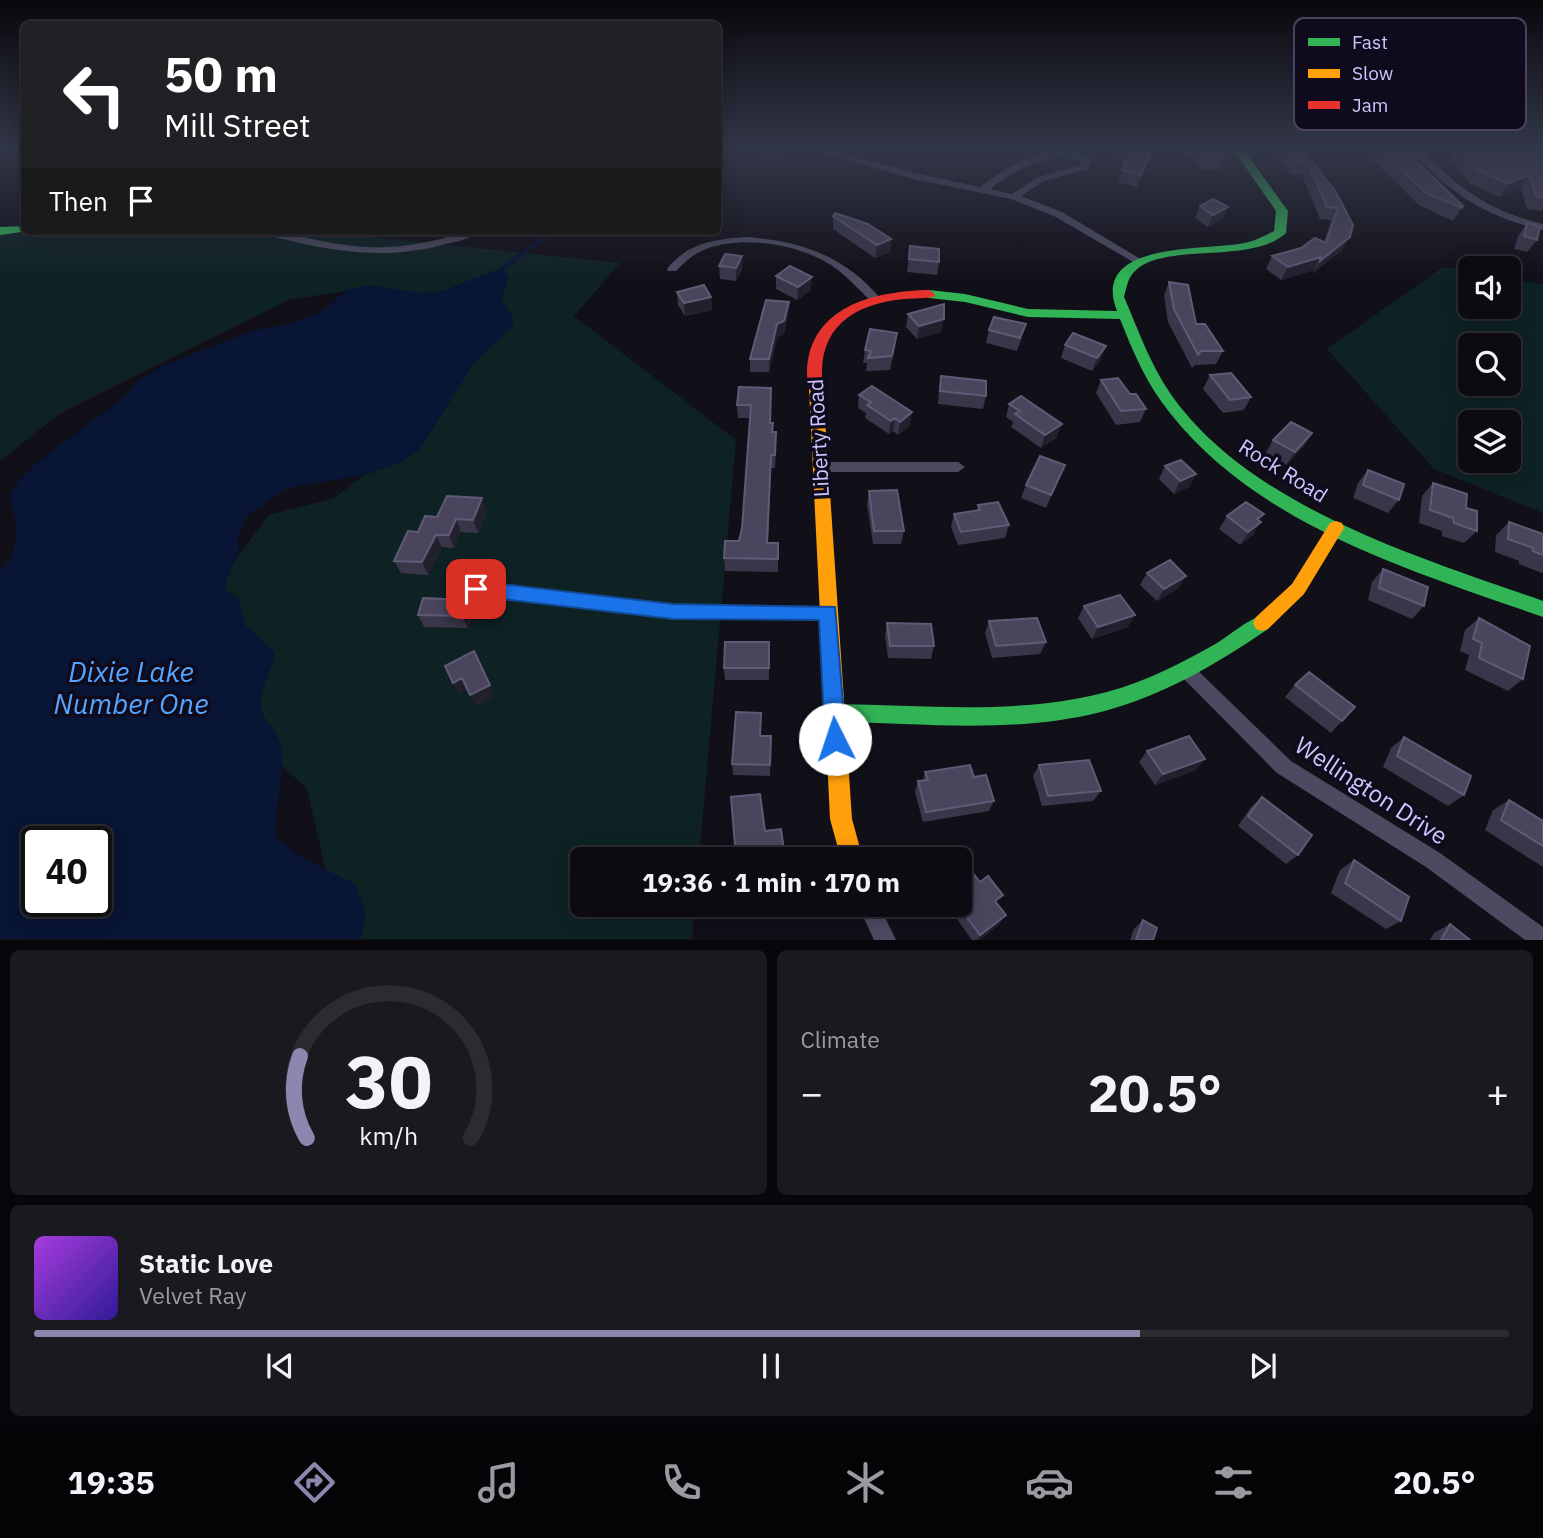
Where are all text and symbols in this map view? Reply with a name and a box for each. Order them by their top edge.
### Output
legend [1294,18,1526,130]
text: Fast [1352,30,1388,54]
text: 50 m [164,42,278,105]
icon: left [49,49,140,140]
text: Slow [1352,61,1393,85]
text: Jam [1352,93,1388,117]
text: Mill Street [164,104,311,146]
icon: arrive [122,182,160,220]
text: Then [49,184,108,218]
map controls [1458,256,1521,473]
button: sound [1458,256,1521,319]
button: search [1458,333,1521,396]
street label: Liberty Road [801,378,835,498]
button: layers [1458,410,1521,473]
street label: Rock Road [1234,432,1333,508]
pin [446,559,506,619]
icon: arrive [457,570,495,608]
water label: Dixie Lake Number One [54,653,208,722]
position arrow [798,702,872,776]
street label: Wellington Drive [1289,729,1454,852]
speed limit sign: 40 [21,826,112,917]
text: 19:36 · 1 min · 170 m [642,865,900,899]
text: Climate [801,1024,880,1054]
text: 30 [345,1034,432,1129]
text: 20.5° [1088,1059,1222,1126]
text: − [801,1068,823,1117]
text: + [1486,1068,1509,1117]
text: km/h [359,1119,418,1152]
text: Static Love [139,1246,273,1280]
text: Velvet Ray [139,1280,246,1310]
icon: previous [261,1347,299,1385]
icon: pause [752,1347,790,1385]
icon: next [1244,1347,1282,1385]
icon: directions [290,1458,339,1507]
icon: music [474,1458,523,1507]
icon: phone [657,1458,706,1507]
icon: climate [841,1458,890,1507]
icon: car [1025,1458,1074,1507]
icon: filters [1209,1458,1258,1507]
text: 19:35 [67,1461,155,1503]
text: 20.5° [1393,1461,1476,1503]

